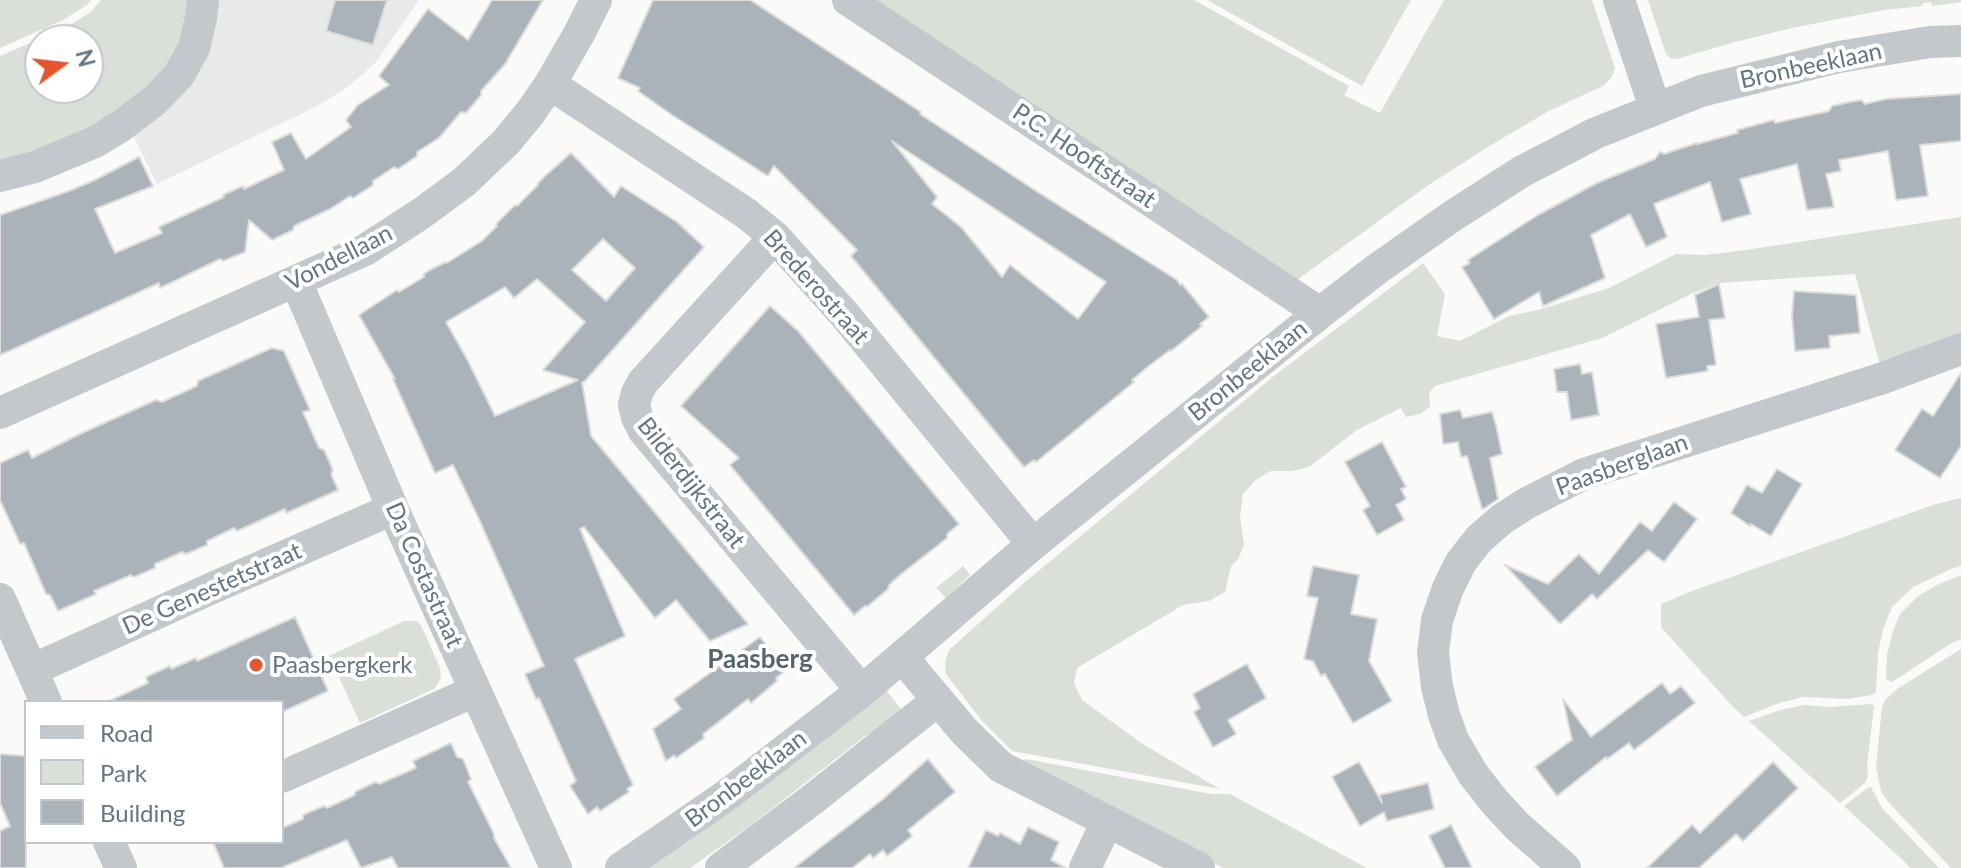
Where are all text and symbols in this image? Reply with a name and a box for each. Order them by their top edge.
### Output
north arrow [24,24,104,104]
street label: Bronbeeklaan [1737,37,1885,95]
text: N [70,46,101,70]
street label: P.C. Hooftstraat [1007,98,1161,214]
street label: Vondellaan [281,219,397,297]
street label: Brederostraat [757,224,875,350]
street label: Bronbeeklaan [1183,314,1313,428]
street label: Bilderdijkstraat [631,412,751,554]
street label: Paasberglaan [1552,428,1692,502]
street label: Da Costastraat [379,498,469,652]
street label: De Genestetstraat [118,537,306,641]
district label: Paasberg [707,644,813,676]
place label: Paasbergkerk [272,651,412,679]
marker: Paasbergkerk [247,656,265,674]
legend [24,700,284,844]
text: Road [100,718,153,747]
street label: Bronbeeklaan [680,724,812,834]
text: Park [100,758,147,787]
text: Building [100,798,185,827]

